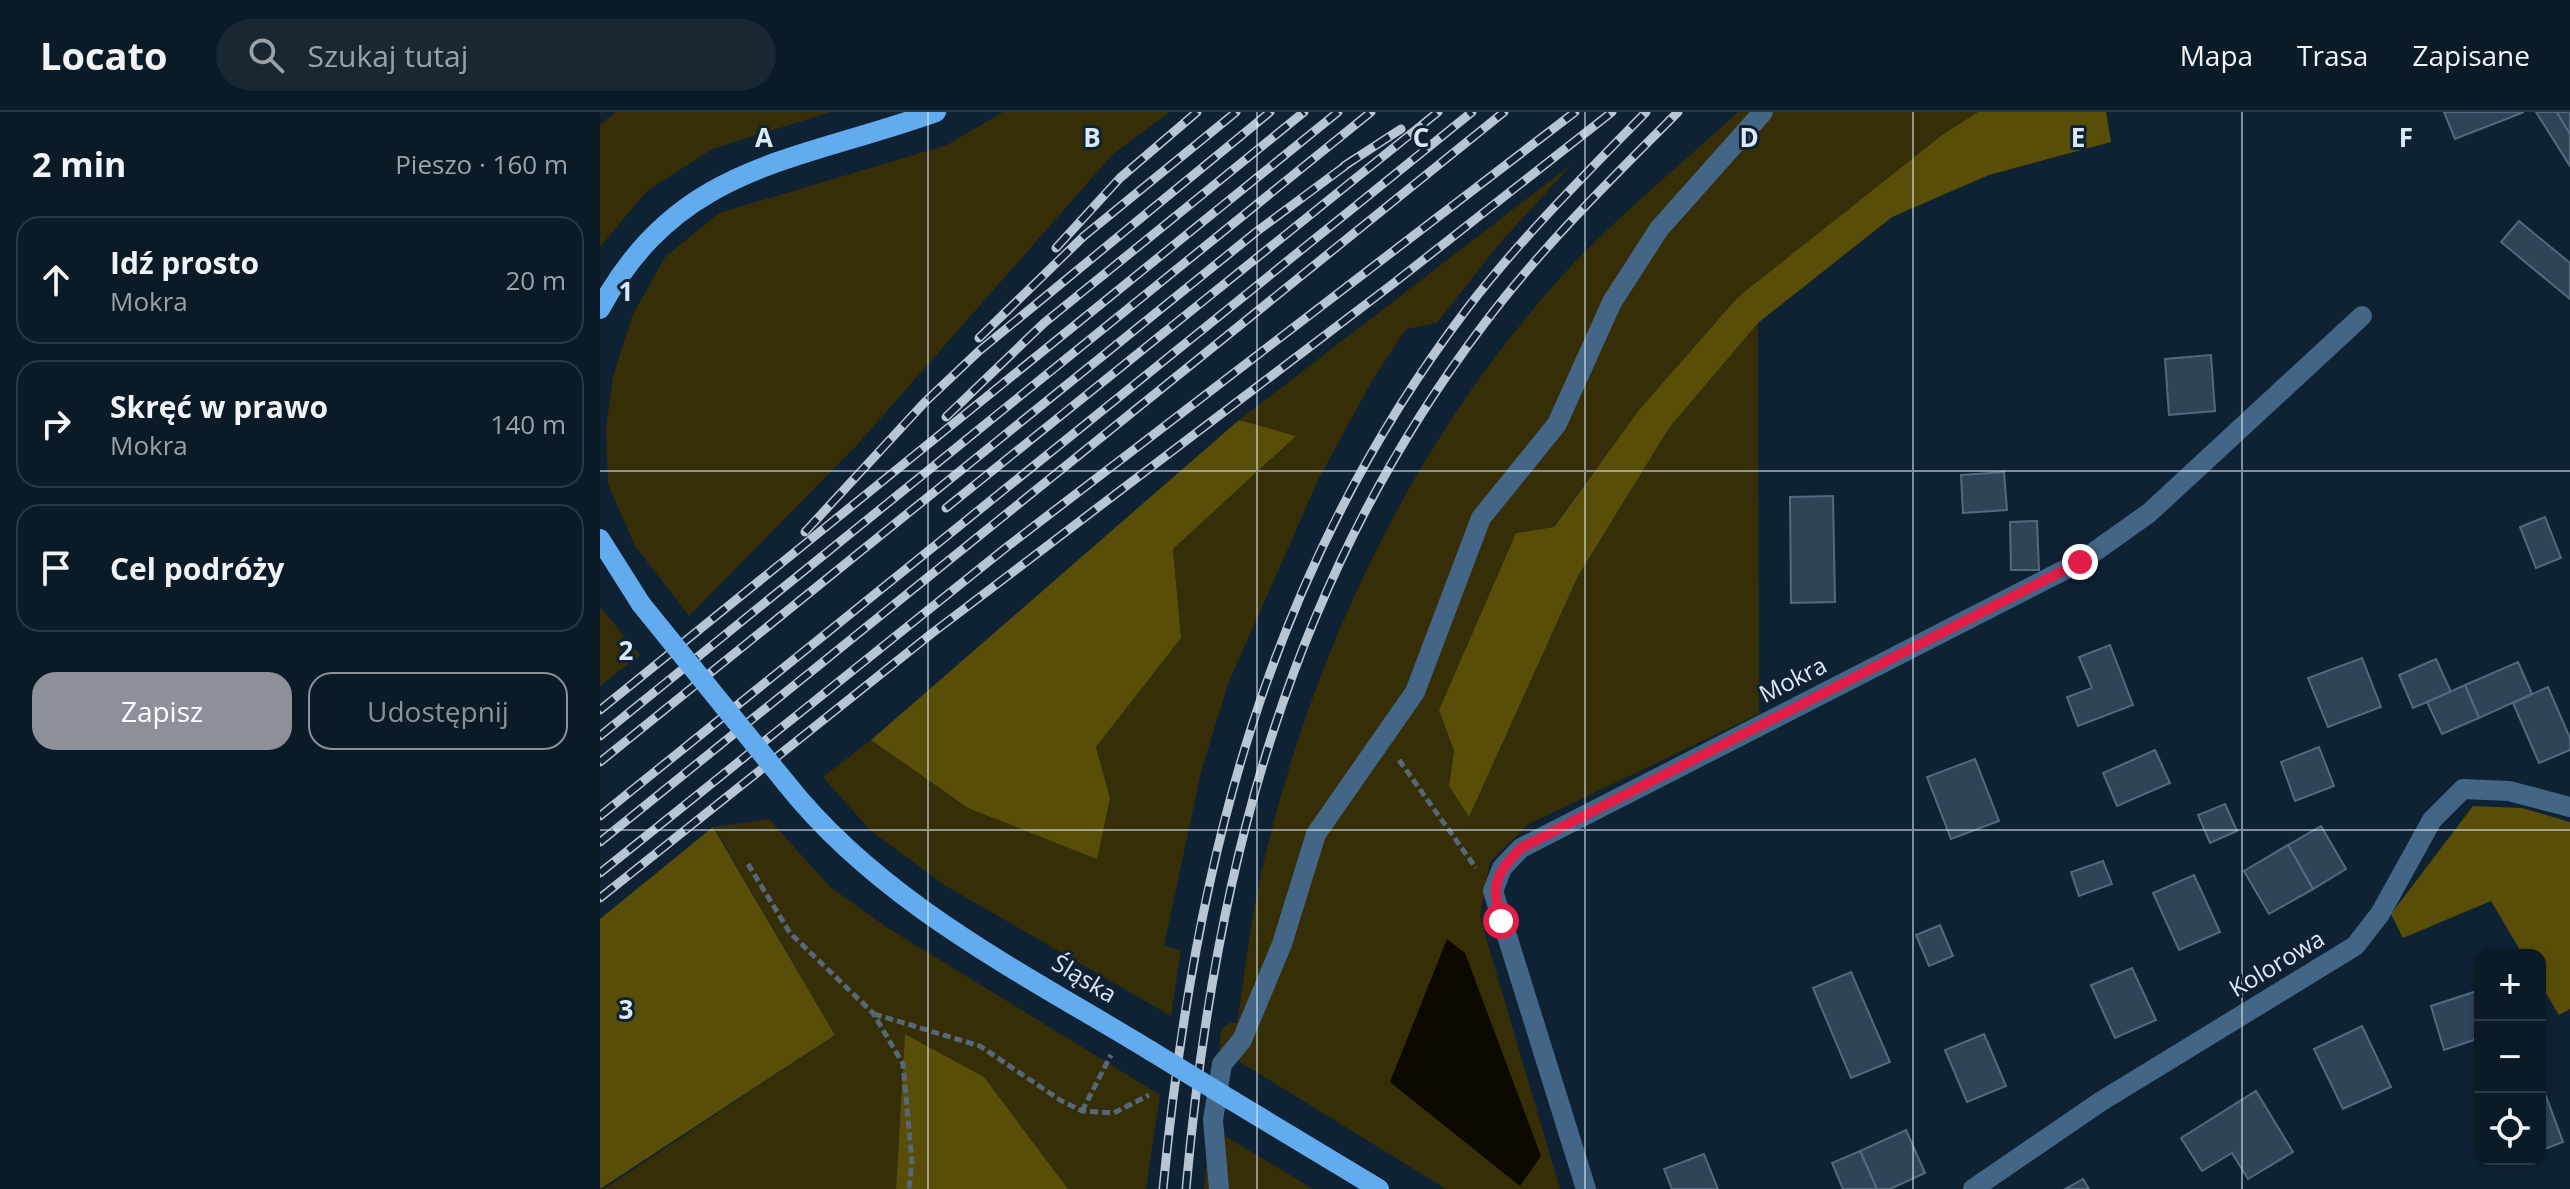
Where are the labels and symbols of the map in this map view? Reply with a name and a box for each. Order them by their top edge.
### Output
text: A [755,119,773,155]
text: B [1083,119,1101,155]
text: C [1413,119,1429,155]
text: D [1739,119,1759,155]
text: E [2071,119,2085,155]
text: F [2399,119,2413,155]
text: 1 [619,273,633,309]
route end [2062,544,2098,580]
text: 2 [619,632,634,668]
street label: Mokra [1753,648,1832,710]
route start [1483,903,1519,939]
street label: Kolorowa [2222,921,2330,1004]
street label: Śląska [1046,946,1123,1010]
text: 3 [619,991,633,1027]

